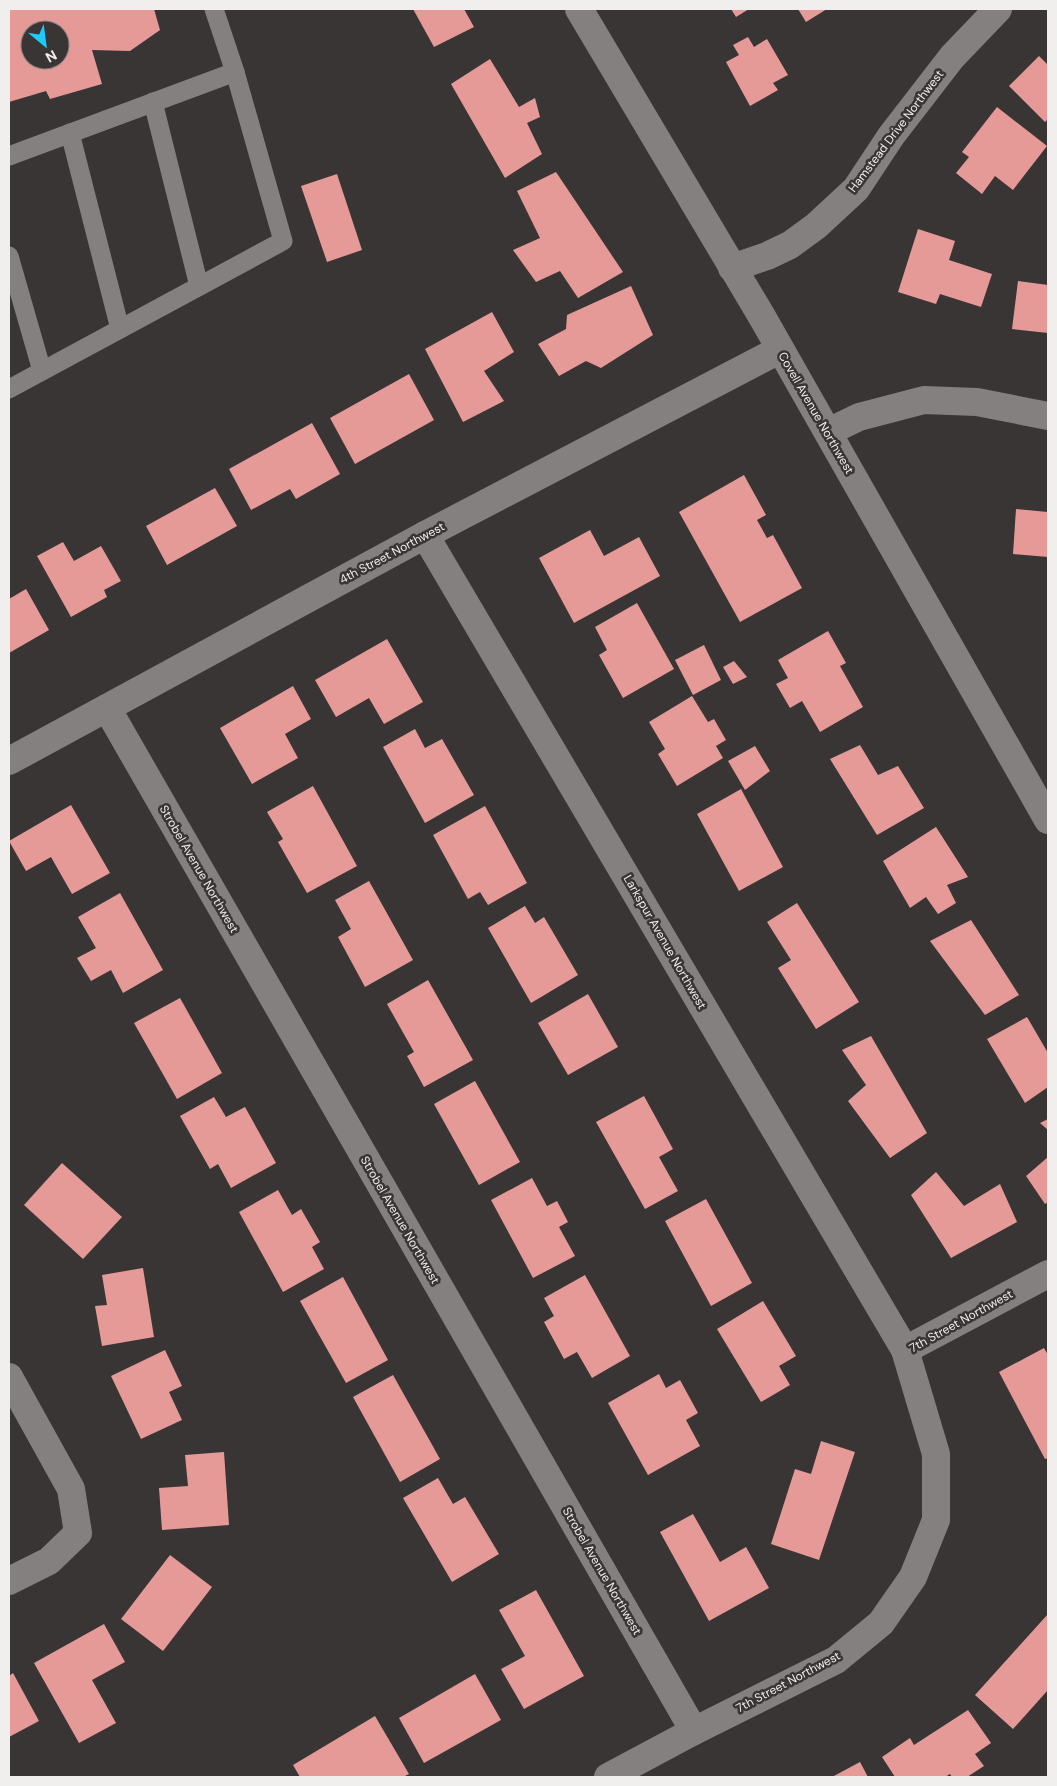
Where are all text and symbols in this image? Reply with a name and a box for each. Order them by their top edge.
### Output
north arrow [20,20,70,70]
text: N [42,46,60,67]
street label: Hamstead Drive Northwest [845,66,947,195]
street label: Covell Avenue Northwest [774,349,858,477]
street label: 4th Street Northwest [337,518,448,588]
street label: Strobel Avenue Northwest [156,802,242,936]
street label: Larkspur Avenue Northwest [620,872,710,1012]
street label: Strobel Avenue Northwest [357,1153,443,1287]
street label: 7th Street Northwest [906,1286,1016,1356]
street label: Strobel Avenue Northwest [559,1504,645,1638]
street label: 7th Street Northwest [733,1648,843,1716]

